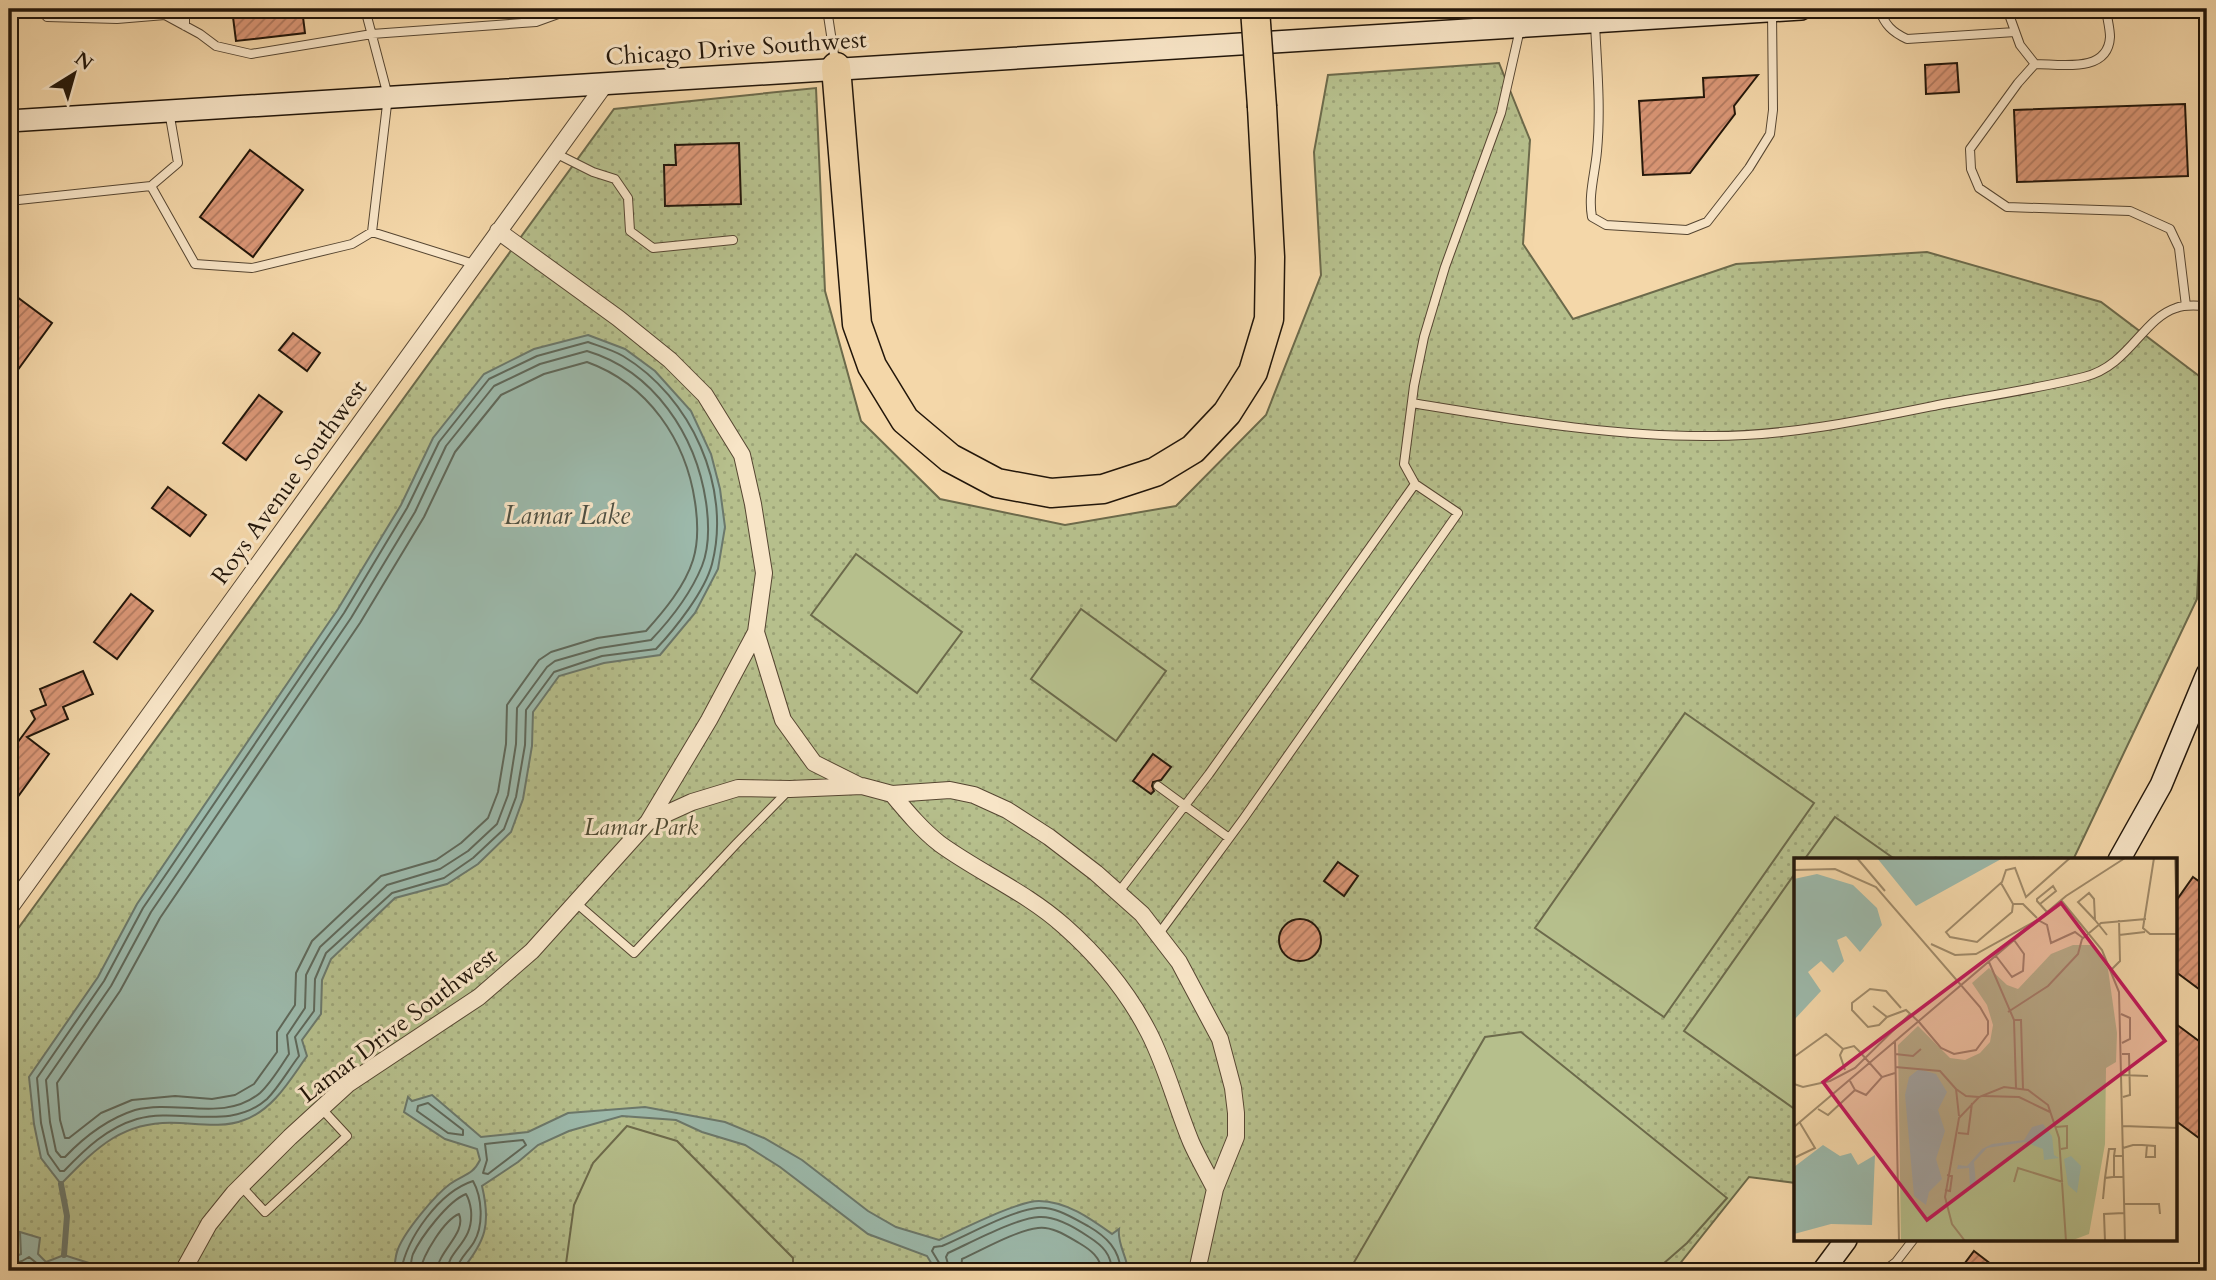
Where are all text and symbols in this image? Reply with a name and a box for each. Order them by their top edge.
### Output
street label: Chicago Drive Southwest [604,23,868,74]
north arrow [38,38,108,108]
text: N [69,46,98,77]
street label: Roys Avenue Southwest [204,373,375,591]
water label: Lamar Lake [504,498,631,533]
park label: Lamar Park [584,811,698,844]
inset map [1794,858,2178,1242]
street label: Lamar Drive Southwest [293,940,504,1111]

